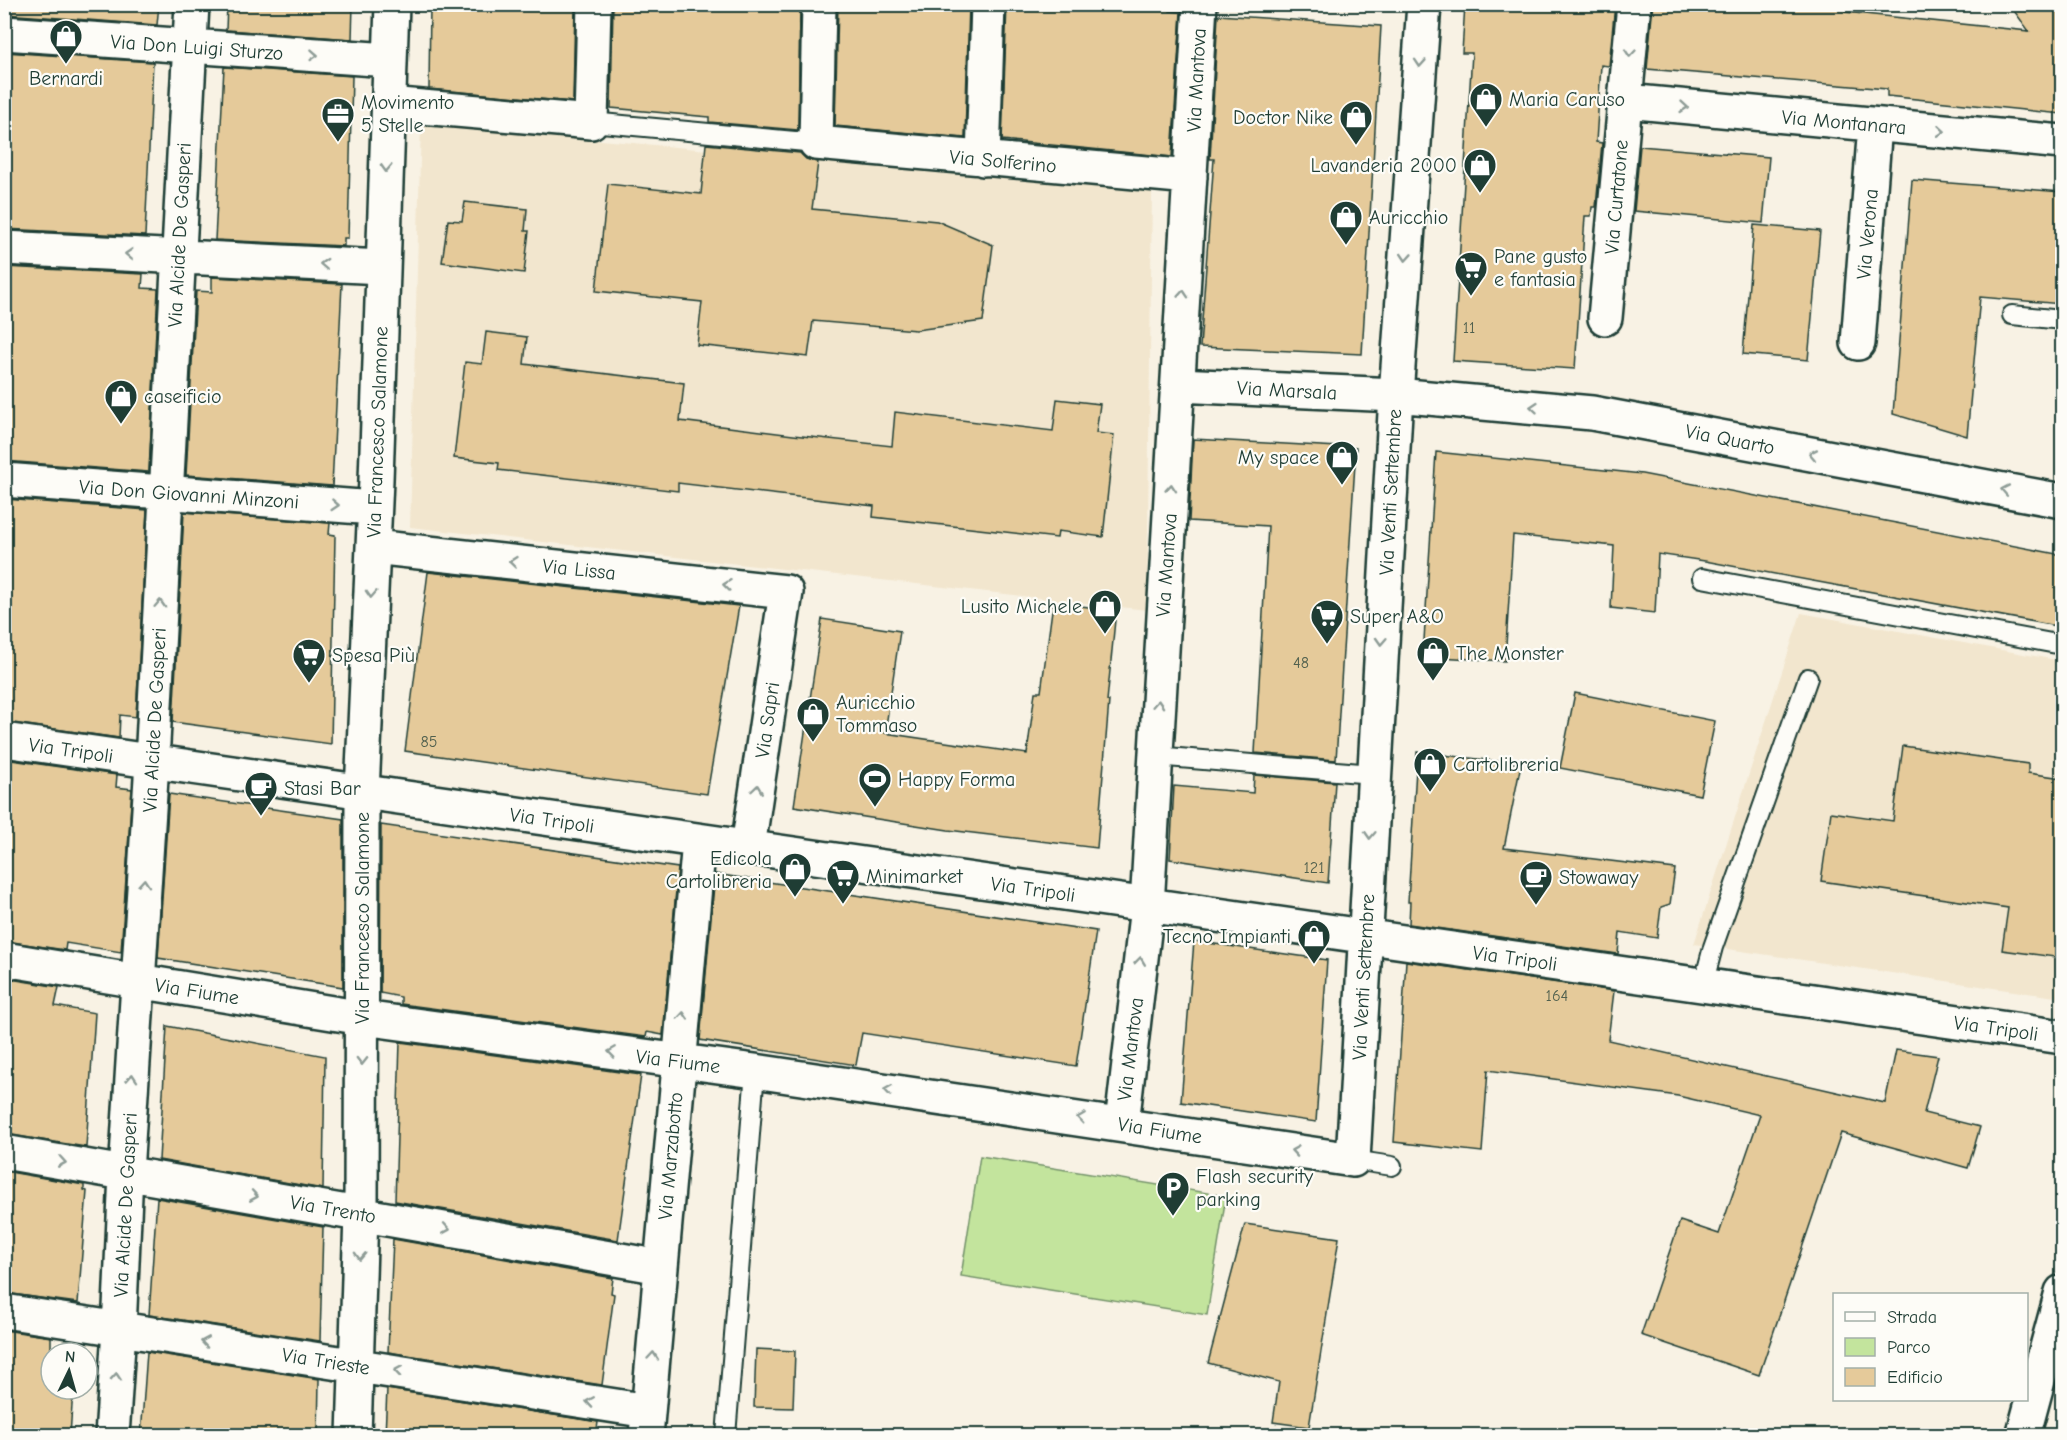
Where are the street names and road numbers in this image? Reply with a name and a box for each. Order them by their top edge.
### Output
street label: Via Mantova [1182,27,1211,133]
street label: Via Don Luigi Sturzo [110,30,284,65]
street label: Via Montanara [1780,106,1907,139]
street label: Via Curtatone [1600,139,1633,255]
street label: Via Alcide De Gasperi [163,142,196,328]
street label: Via Solferino [948,145,1058,178]
street label: Via Verona [1852,188,1883,281]
street label: Via Francesco Salamone [362,326,393,538]
street label: Via Marsala [1236,376,1338,405]
street label: Via Venti Settembre [1375,408,1406,576]
street label: Via Quarto [1683,420,1777,459]
street label: Via Don Giovanni Minzoni [78,475,300,514]
street label: Via Mantova [1151,512,1182,618]
street label: Via Lissa [541,554,617,585]
street label: Via Alcide De Gasperi [138,627,171,813]
street label: Via Sapri [751,680,784,760]
street label: Via Tripoli [27,733,115,768]
street label: Via Tripoli [508,803,596,838]
street label: Via Francesco Salamone [351,812,374,1024]
street label: Via Tripoli [989,872,1077,907]
street label: Via Venti Settembre [1348,893,1379,1061]
street label: Via Tripoli [1471,941,1559,976]
street label: Via Fiume [153,973,241,1010]
street label: Via Mantova [1113,996,1148,1102]
street label: Via Tripoli [1952,1011,2040,1046]
street label: Via Fiume [634,1045,722,1078]
street label: Via Marzabotto [653,1091,688,1221]
street label: Via Alcide De Gasperi [109,1112,142,1298]
street label: Via Fiume [1116,1112,1204,1149]
street label: Via Trento [288,1191,378,1228]
street label: Via Trieste [280,1343,372,1380]

